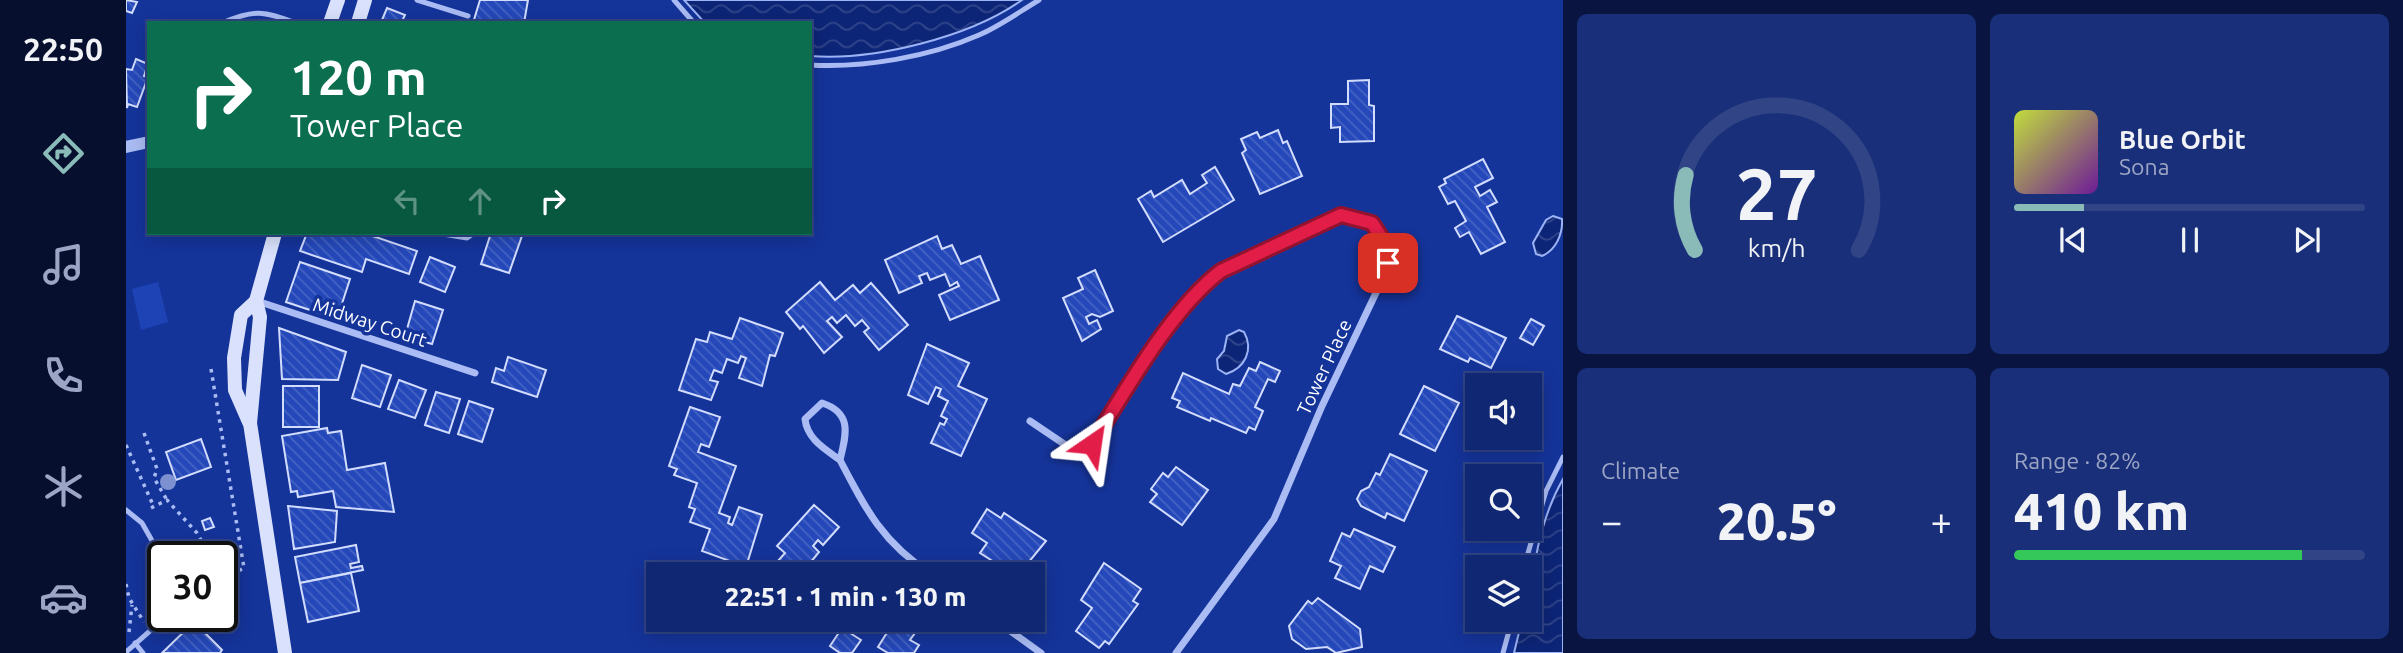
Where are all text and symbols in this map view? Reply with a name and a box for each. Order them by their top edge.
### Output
text: 22:50 [23,31,103,67]
icon: right [175,49,266,140]
text: 120 m [290,49,427,104]
text: Tower Place [290,107,463,143]
text: Blue Orbit [2119,125,2246,154]
icon: directions [39,129,88,178]
text: 27 [1735,153,1818,235]
text: Sona [2119,154,2169,179]
icon: left [388,182,426,220]
icon: ahead [461,182,499,220]
icon: right [534,182,572,220]
icon: previous [2054,221,2092,259]
icon: pause [2171,221,2209,259]
icon: next [2288,221,2326,259]
pin [1358,233,1418,293]
text: km/h [1748,234,1805,262]
icon: music [39,240,88,289]
icon: arrive [1369,244,1407,282]
street label: Midway Court [310,293,430,351]
street label: Tower Place [1292,316,1356,418]
icon: phone [39,351,88,400]
map controls [1465,373,1542,632]
button: sound [1465,373,1542,450]
position arrow [1055,407,1129,481]
text: Range · 82% [2014,448,2141,473]
text: Climate [1601,458,1680,483]
icon: climate [39,462,88,511]
button: search [1465,464,1542,541]
text: 410 km [2014,482,2189,540]
text: 20.5° [1717,492,1836,550]
text: − [1601,500,1622,542]
text: + [1931,500,1952,542]
speed limit sign: 30 [147,541,238,632]
button: layers [1465,555,1542,632]
icon: car [39,573,88,622]
text: 22:51 · 1 min · 130 m [725,582,966,611]

